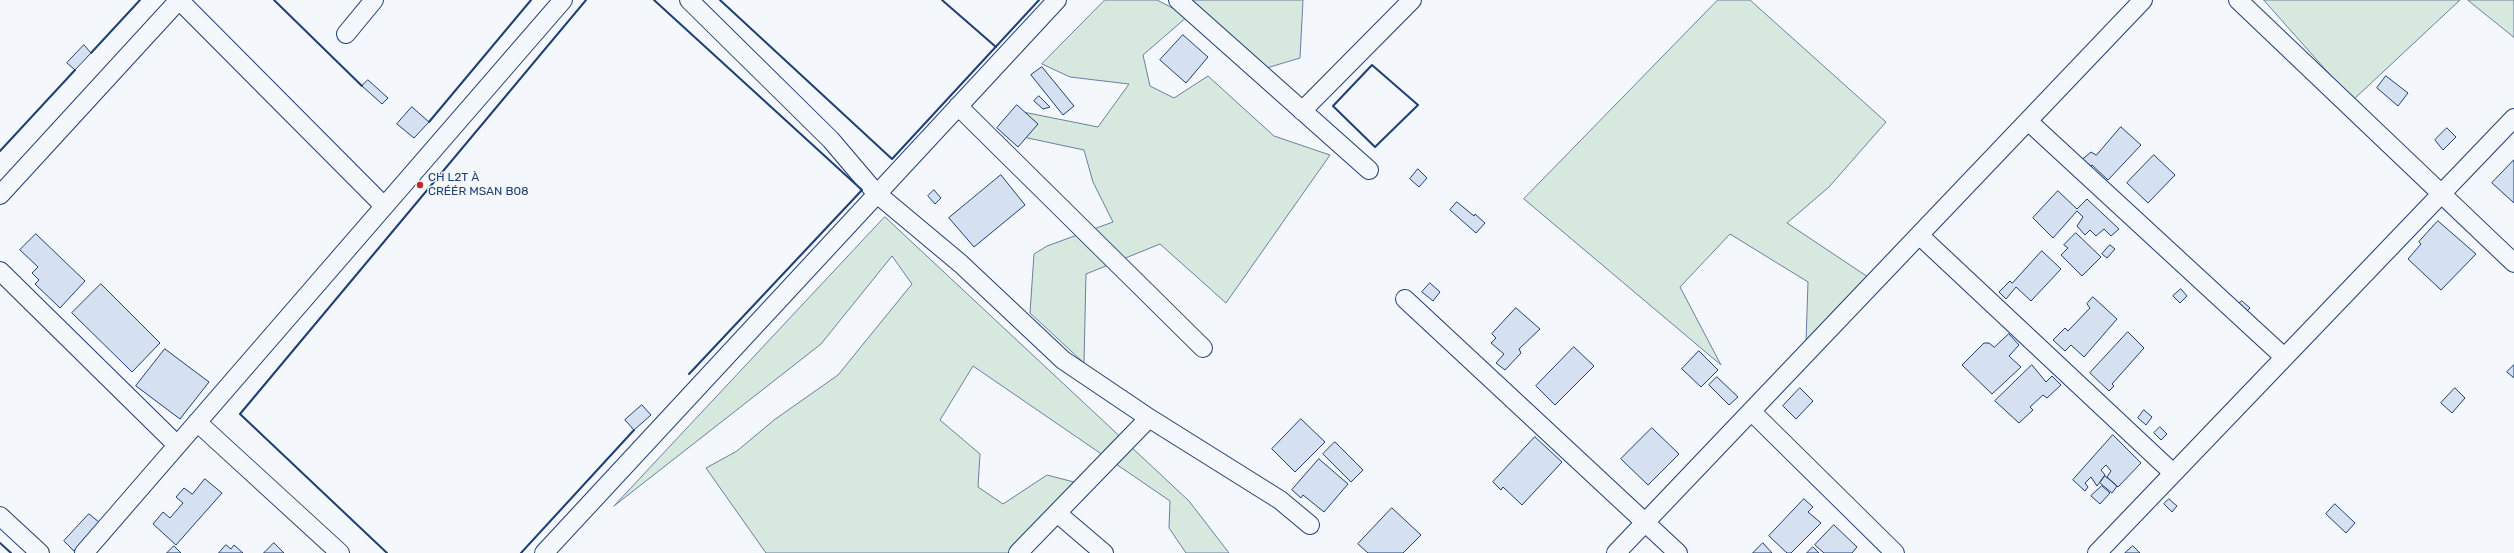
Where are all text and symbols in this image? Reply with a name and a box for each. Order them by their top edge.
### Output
place label: CH L2T À CRÉÉR MSAN B08 [428,171,529,199]
marker: CH L2T À CRÉÉR MSAN B08 [415,180,425,190]

